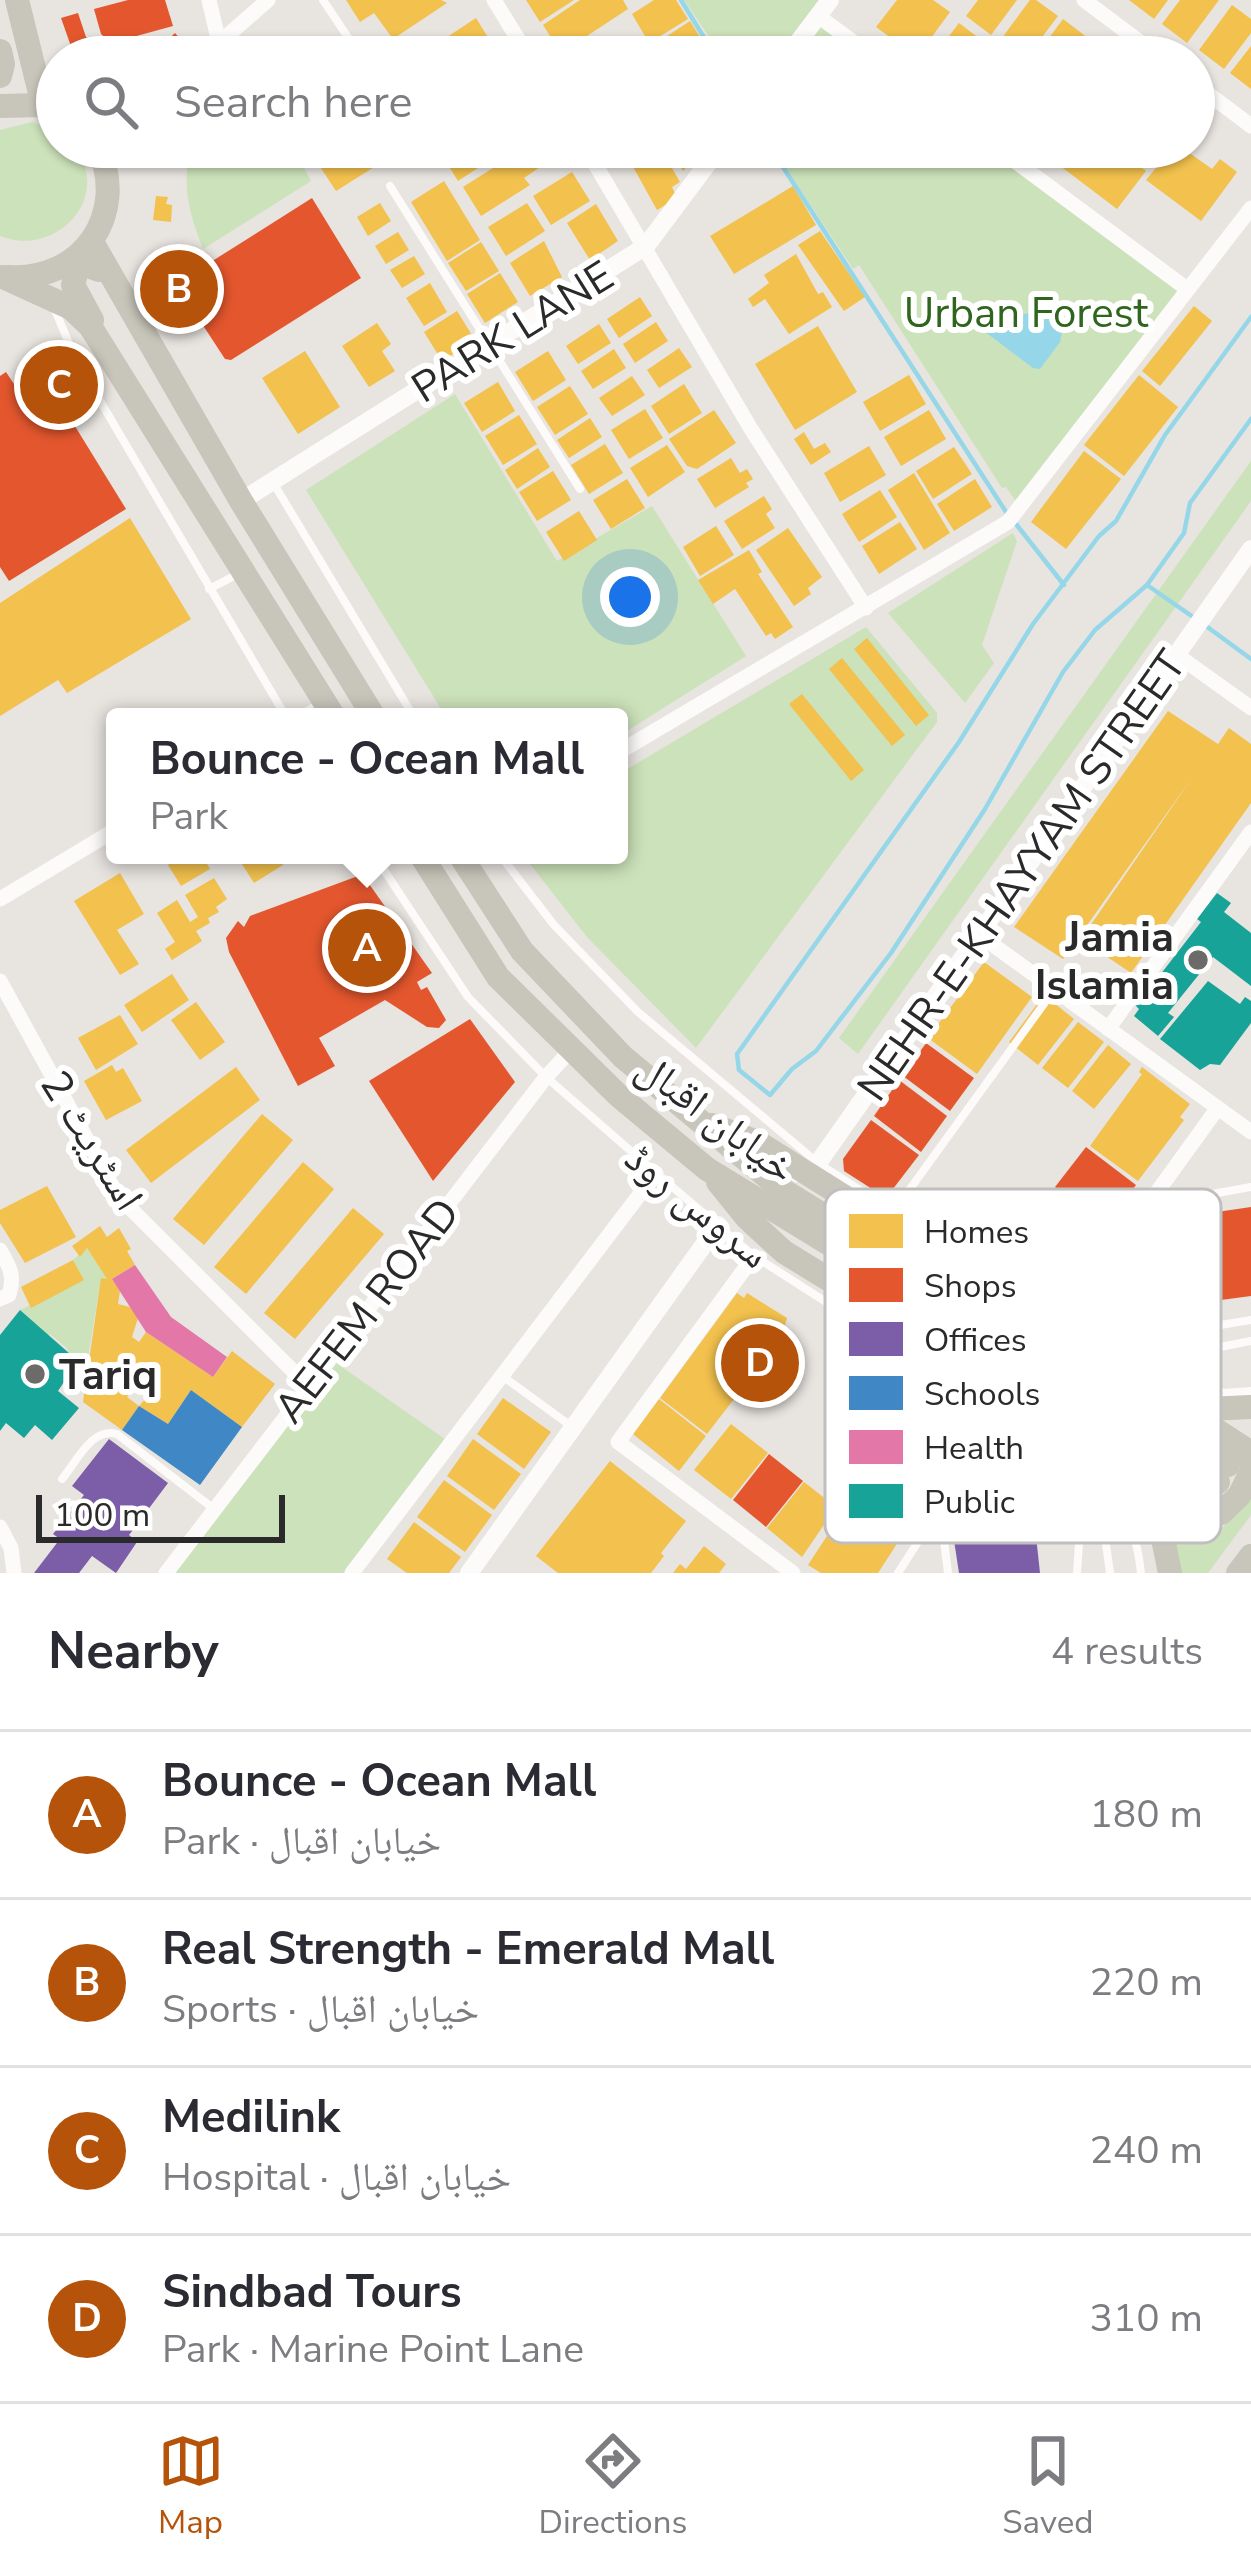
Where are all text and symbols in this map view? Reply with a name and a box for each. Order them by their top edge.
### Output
search box [36,36,1215,168]
icon: search [78,69,144,135]
text: Search here [174,72,413,133]
pin: B [140,244,218,334]
street label: PARK LANE [401,248,624,417]
park label: Urban Forest [904,285,1148,342]
pin: C [20,340,98,430]
your location [600,567,660,627]
street label: NEHR-E-KHAYYAM STREET [845,639,1200,1113]
popup [106,708,628,864]
text: Bounce - Ocean Mall [150,729,584,790]
text: Park [150,790,228,843]
pin: A [328,903,406,993]
place label: Jamia Islamia [1035,909,1174,1014]
marker: Jamia Islamia [1185,947,1211,973]
street label: خیابان اقبال [625,1040,807,1197]
street label: اسٹریٹ 2 [27,1060,157,1221]
street label: سروس روڈ [613,1130,781,1282]
street label: AEFEM ROAD [261,1187,473,1435]
legend [825,1189,1221,1543]
text: Homes [924,1210,1029,1255]
text: Shops [924,1264,1017,1309]
pin: D [721,1318,799,1408]
text: Offices [924,1318,1027,1363]
place label: Tariq [59,1347,157,1404]
marker: Tariq [22,1361,48,1387]
text: Schools [924,1372,1041,1417]
text: Health [924,1426,1024,1471]
text: Public [924,1480,1015,1525]
scale bar [36,1489,285,1542]
text: 100 m [54,1493,150,1538]
text: Nearby [48,1616,219,1686]
text: 4 results [1051,1625,1203,1678]
text: Bounce - Ocean Mall [162,1751,596,1812]
text: A [72,1788,102,1841]
text: 180 m [1089,1788,1203,1841]
text: Park · خیابان اقبال [162,1815,441,1868]
text: Real Strength - Emerald Mall [162,1919,774,1980]
text: B [74,1956,100,2009]
text: 220 m [1089,1956,1203,2009]
text: Sports · خیابان اقبال [162,1983,479,2036]
text: Medilink [162,2087,340,2148]
text: C [74,2124,100,2177]
text: 240 m [1089,2124,1203,2177]
text: Hospital · خیابان اقبال [162,2151,511,2204]
text: Sindbad Tours [162,2262,462,2323]
text: D [72,2292,102,2345]
text: 310 m [1089,2292,1203,2345]
text: Park · Marine Point Lane [162,2323,584,2376]
tab: Map [158,2428,224,2545]
tab: Directions [539,2428,687,2545]
tab: Saved [1002,2428,1093,2545]

